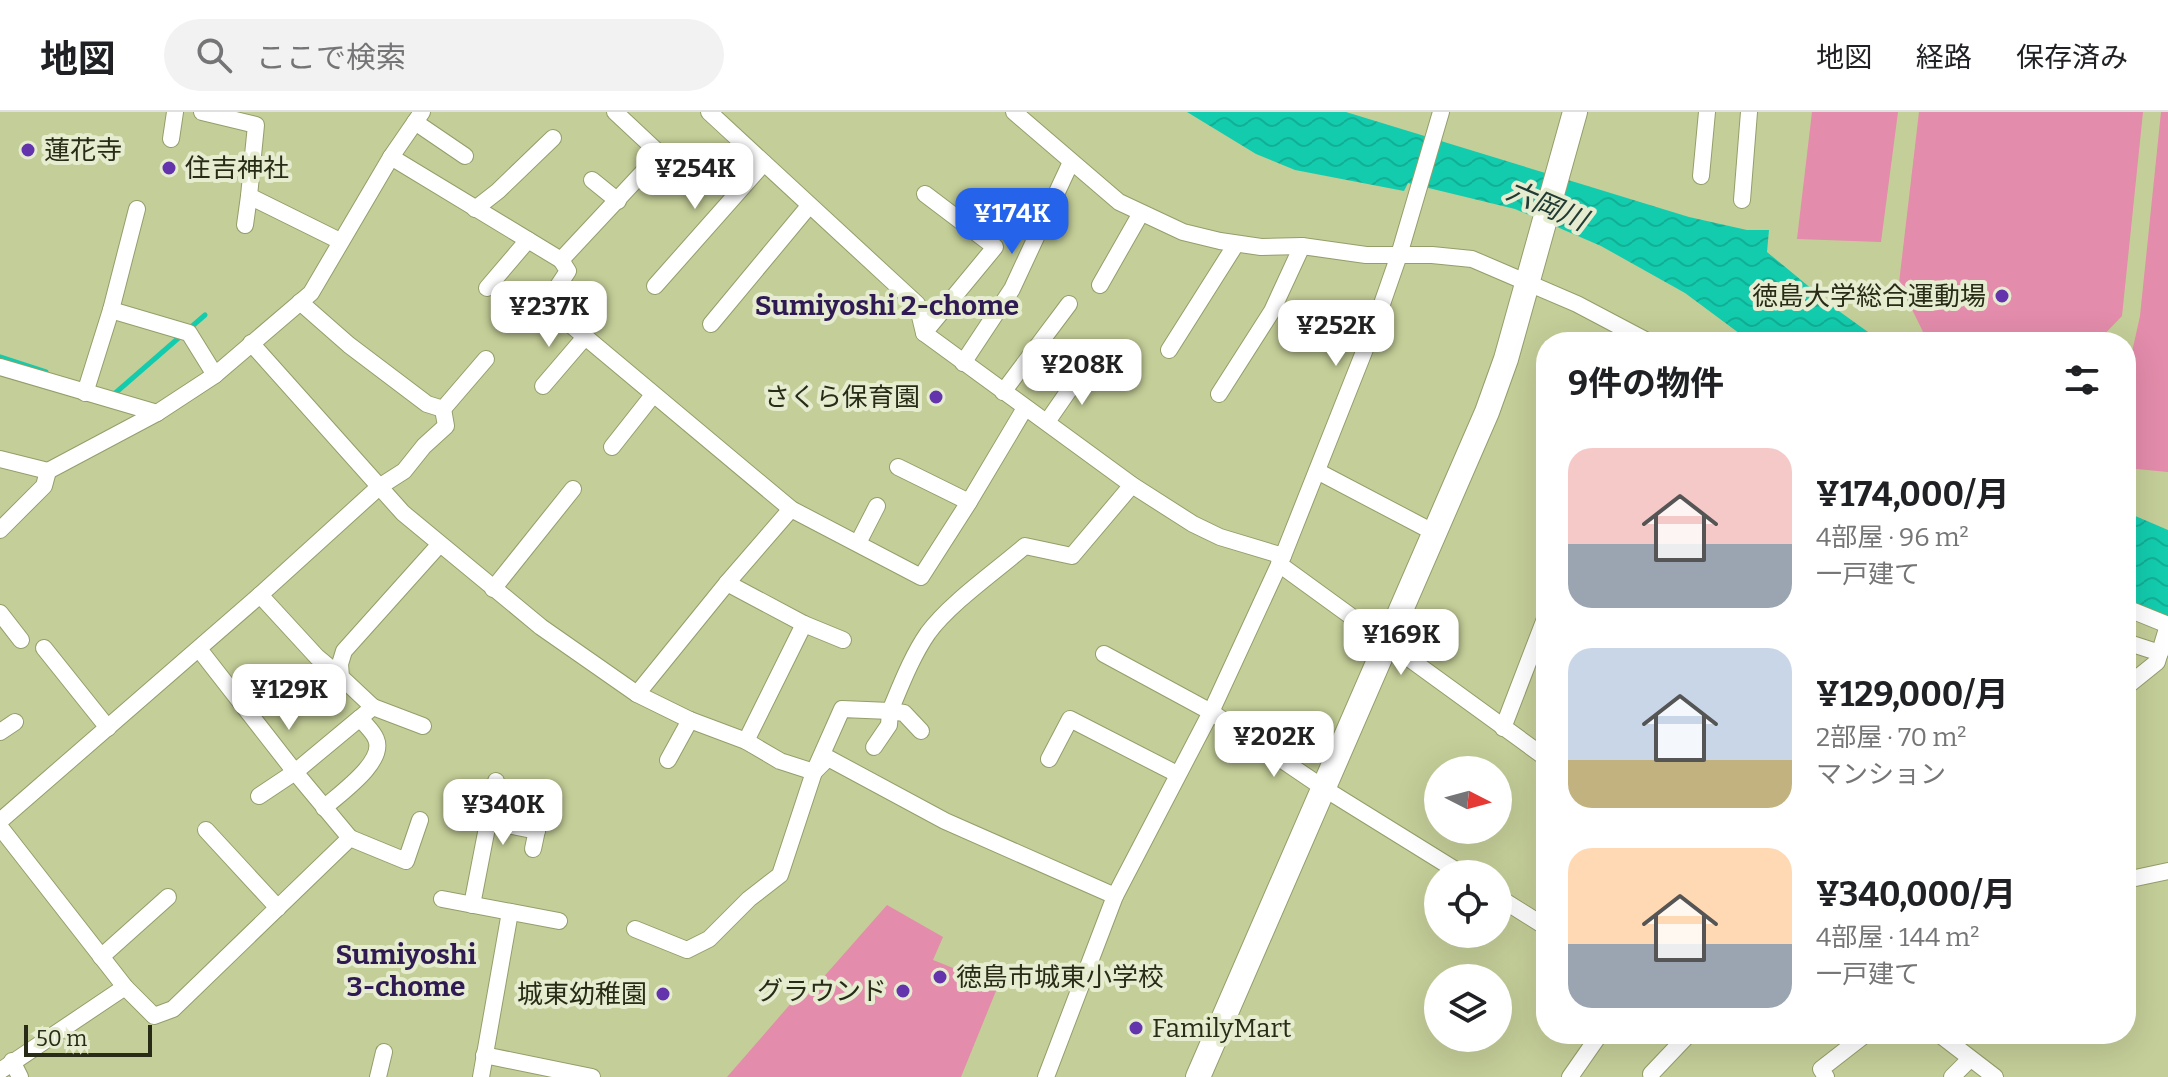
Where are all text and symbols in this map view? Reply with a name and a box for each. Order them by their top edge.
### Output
search box [164,19,724,91]
icon: search [192,33,236,77]
text: 地図 [40,36,116,82]
text: ここで検索 [256,40,406,76]
text: 地図 [1816,41,1872,74]
text: 経路 [1916,41,1972,74]
text: 保存済み [2016,41,2128,74]
place label: 蓮花寺 [44,135,122,166]
marker: 蓮花寺 [19,141,37,159]
pin: ¥254K [639,143,751,211]
place label: 住吉神社 [185,153,289,184]
text: ¥254K [654,153,736,184]
marker: 住吉神社 [160,159,178,177]
water label: 六岡川 [1502,174,1595,238]
pin: ¥174K [956,188,1068,256]
text: ¥174K [973,198,1051,229]
pin: ¥237K [493,281,605,349]
place label: 徳島大学総合運動場 [1752,281,1986,312]
marker: 徳島大学総合運動場 [1993,287,2011,305]
district label: Sumiyoshi 2-chome [755,289,1019,322]
text: ¥237K [509,291,589,322]
pin: ¥252K [1280,300,1392,368]
text: ¥252K [1296,310,1376,341]
pin: ¥208K [1026,339,1138,407]
text: ¥208K [1041,349,1123,380]
icon: filters [2060,358,2104,402]
text: 9件の物件 [1568,363,1724,404]
place label: さくら保育園 [764,382,920,413]
marker: さくら保育園 [927,388,945,406]
text: ¥174,000/月 [1816,474,2010,515]
icon: home [1632,480,1728,576]
text: 4部屋 · 96 m² [1816,522,1969,553]
text: 一戸建て [1816,559,1920,590]
pin: ¥169K [1345,609,1457,677]
text: ¥169K [1362,619,1440,650]
pin: ¥129K [233,664,345,732]
text: ¥129K [250,674,328,705]
text: ¥129,000/月 [1816,674,2009,715]
icon: home [1632,680,1728,776]
pin: ¥202K [1218,711,1330,779]
text: ¥202K [1233,721,1315,752]
text: 2部屋 · 70 m² [1816,722,1967,753]
north arrow [1424,756,1512,844]
map controls [1424,756,1512,1052]
text: マンション [1816,759,1946,790]
pin: ¥340K [447,779,559,847]
text: ¥340K [461,789,545,820]
button: locate [1424,860,1512,948]
text: ¥340,000/月 [1816,874,2016,915]
icon: home [1632,880,1728,976]
text: 4部屋 · 144 m² [1816,922,1979,953]
district label: Sumiyoshi 3-chome [336,938,477,1003]
text: 一戸建て [1816,959,1920,990]
place label: 徳島市城東小学校 [956,962,1164,993]
button: layers [1424,964,1512,1052]
marker: 徳島市城東小学校 [931,968,949,986]
place label: グラウンド [757,976,887,1007]
place label: 城東幼稚園 [517,979,647,1010]
marker: グラウンド [894,982,912,1000]
marker: 城東幼稚園 [654,985,672,1003]
place label: FamilyMart [1152,1013,1292,1044]
marker: FamilyMart [1127,1019,1145,1037]
scale bar [24,1021,152,1057]
text: 50 m [36,1025,87,1052]

